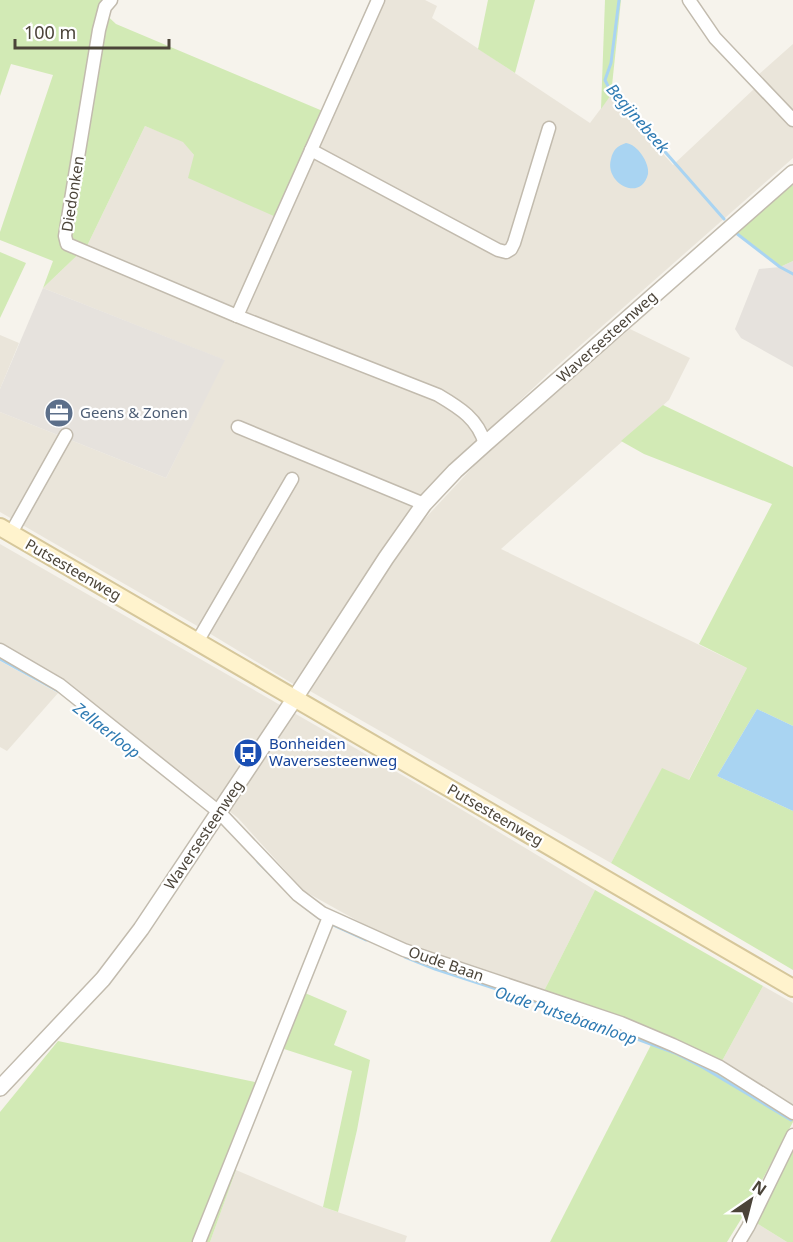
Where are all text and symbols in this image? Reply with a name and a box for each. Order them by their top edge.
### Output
scale bar [15,12,170,50]
text: 100 m [24,20,76,44]
water label: Begijnebeek [602,79,675,158]
street label: Diedonken [56,154,88,233]
street label: Waversesteenweg [552,286,661,387]
office icon: Geens & Zonen [43,397,75,429]
place label: Geens & Zonen [80,402,188,422]
street label: Putsesteenweg [22,534,125,605]
water label: Zellaerloop [68,696,145,763]
place label: Bonheiden Waversesteenweg [269,733,397,770]
bus stop icon: Bonheiden Waversesteenweg [232,737,264,769]
street label: Waversesteenweg [159,776,247,893]
street label: Putsesteenweg [444,779,547,850]
street label: Oude Baan [406,941,487,985]
water label: Oude Putsebaanloop [492,980,640,1050]
north arrow [721,1170,781,1230]
text: N [748,1175,771,1200]

